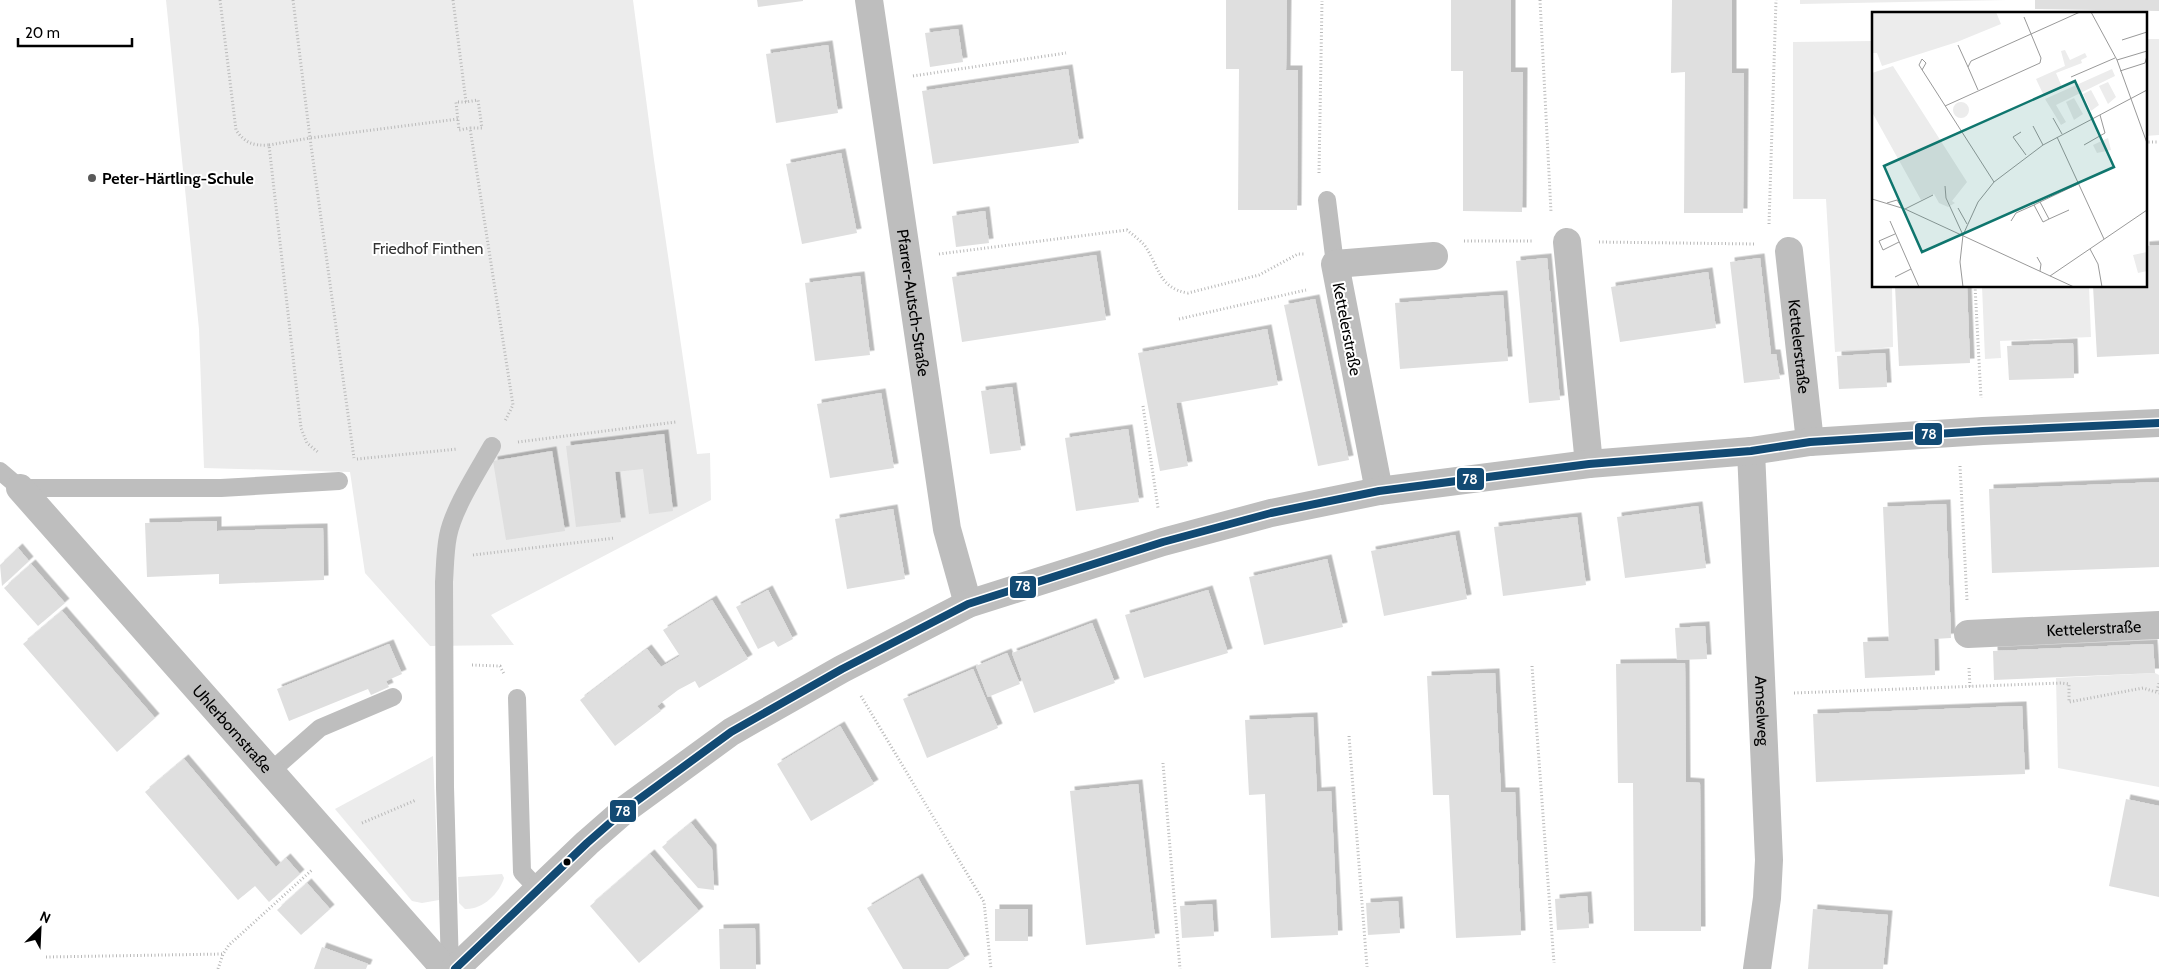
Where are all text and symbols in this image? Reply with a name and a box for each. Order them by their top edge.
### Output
inset map [1872,12,2146,288]
scale bar [18,15,131,47]
text: 20 m [25,24,60,42]
place label: Peter-Härtling-Schule [102,169,254,188]
marker: Peter-Härtling-Schule [86,172,98,184]
street label: Pfarrer-Autsch-Straße [893,228,934,378]
park label: Friedhof Finthen [372,239,484,258]
street label: Kettelerstraße [1329,281,1365,377]
street label: Kettelerstraße [1785,298,1814,395]
line badge: 78 [1914,422,1943,446]
text: 78 [1921,425,1937,443]
line badge: 78 [1456,467,1485,491]
text: 78 [1462,470,1478,488]
line badge: 78 [1009,575,1037,599]
text: 78 [1015,577,1031,595]
street label: Kettelerstraße [2046,616,2142,640]
street label: Amselweg [1751,675,1774,747]
street label: Uhlerbornstraße [189,681,276,776]
line badge: 78 [609,799,637,823]
text: 78 [615,802,631,820]
unlabelled marker [562,857,572,867]
north arrow [15,904,65,954]
text: N [37,907,53,927]

